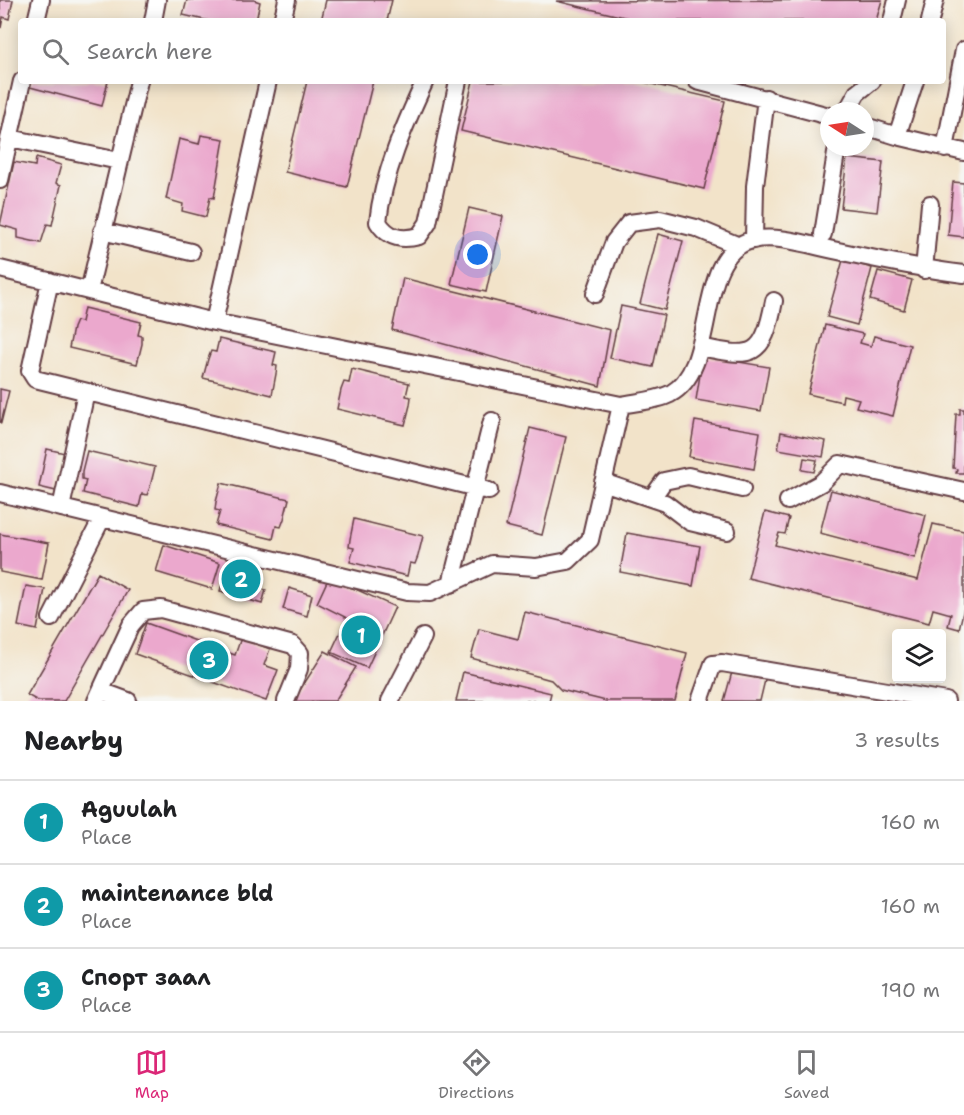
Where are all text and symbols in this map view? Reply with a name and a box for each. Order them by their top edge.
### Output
search box [18,18,946,84]
icon: search [39,35,72,68]
text: Search here [87,37,213,66]
north arrow [820,102,874,156]
your location [463,240,492,269]
pin: 2 [222,556,260,602]
pin: 1 [342,612,380,658]
map controls [892,629,946,683]
button: layers [892,629,946,683]
pin: 3 [190,638,228,682]
text: Nearby [24,723,123,758]
text: 3 results [854,727,940,753]
text: Aguulah [81,795,177,824]
text: 1 [39,809,48,835]
text: 160 m [881,809,940,835]
text: Place [81,824,132,850]
text: maintenance bld [81,879,273,908]
text: 2 [37,893,51,919]
text: 160 m [881,893,940,919]
text: Place [81,908,132,934]
text: Спорт заал [81,963,211,992]
text: 3 [37,977,51,1003]
text: 190 m [881,977,940,1003]
text: Place [81,992,132,1018]
tab: Map [135,1046,169,1103]
tab: Directions [438,1046,515,1103]
tab: Saved [784,1046,829,1103]

